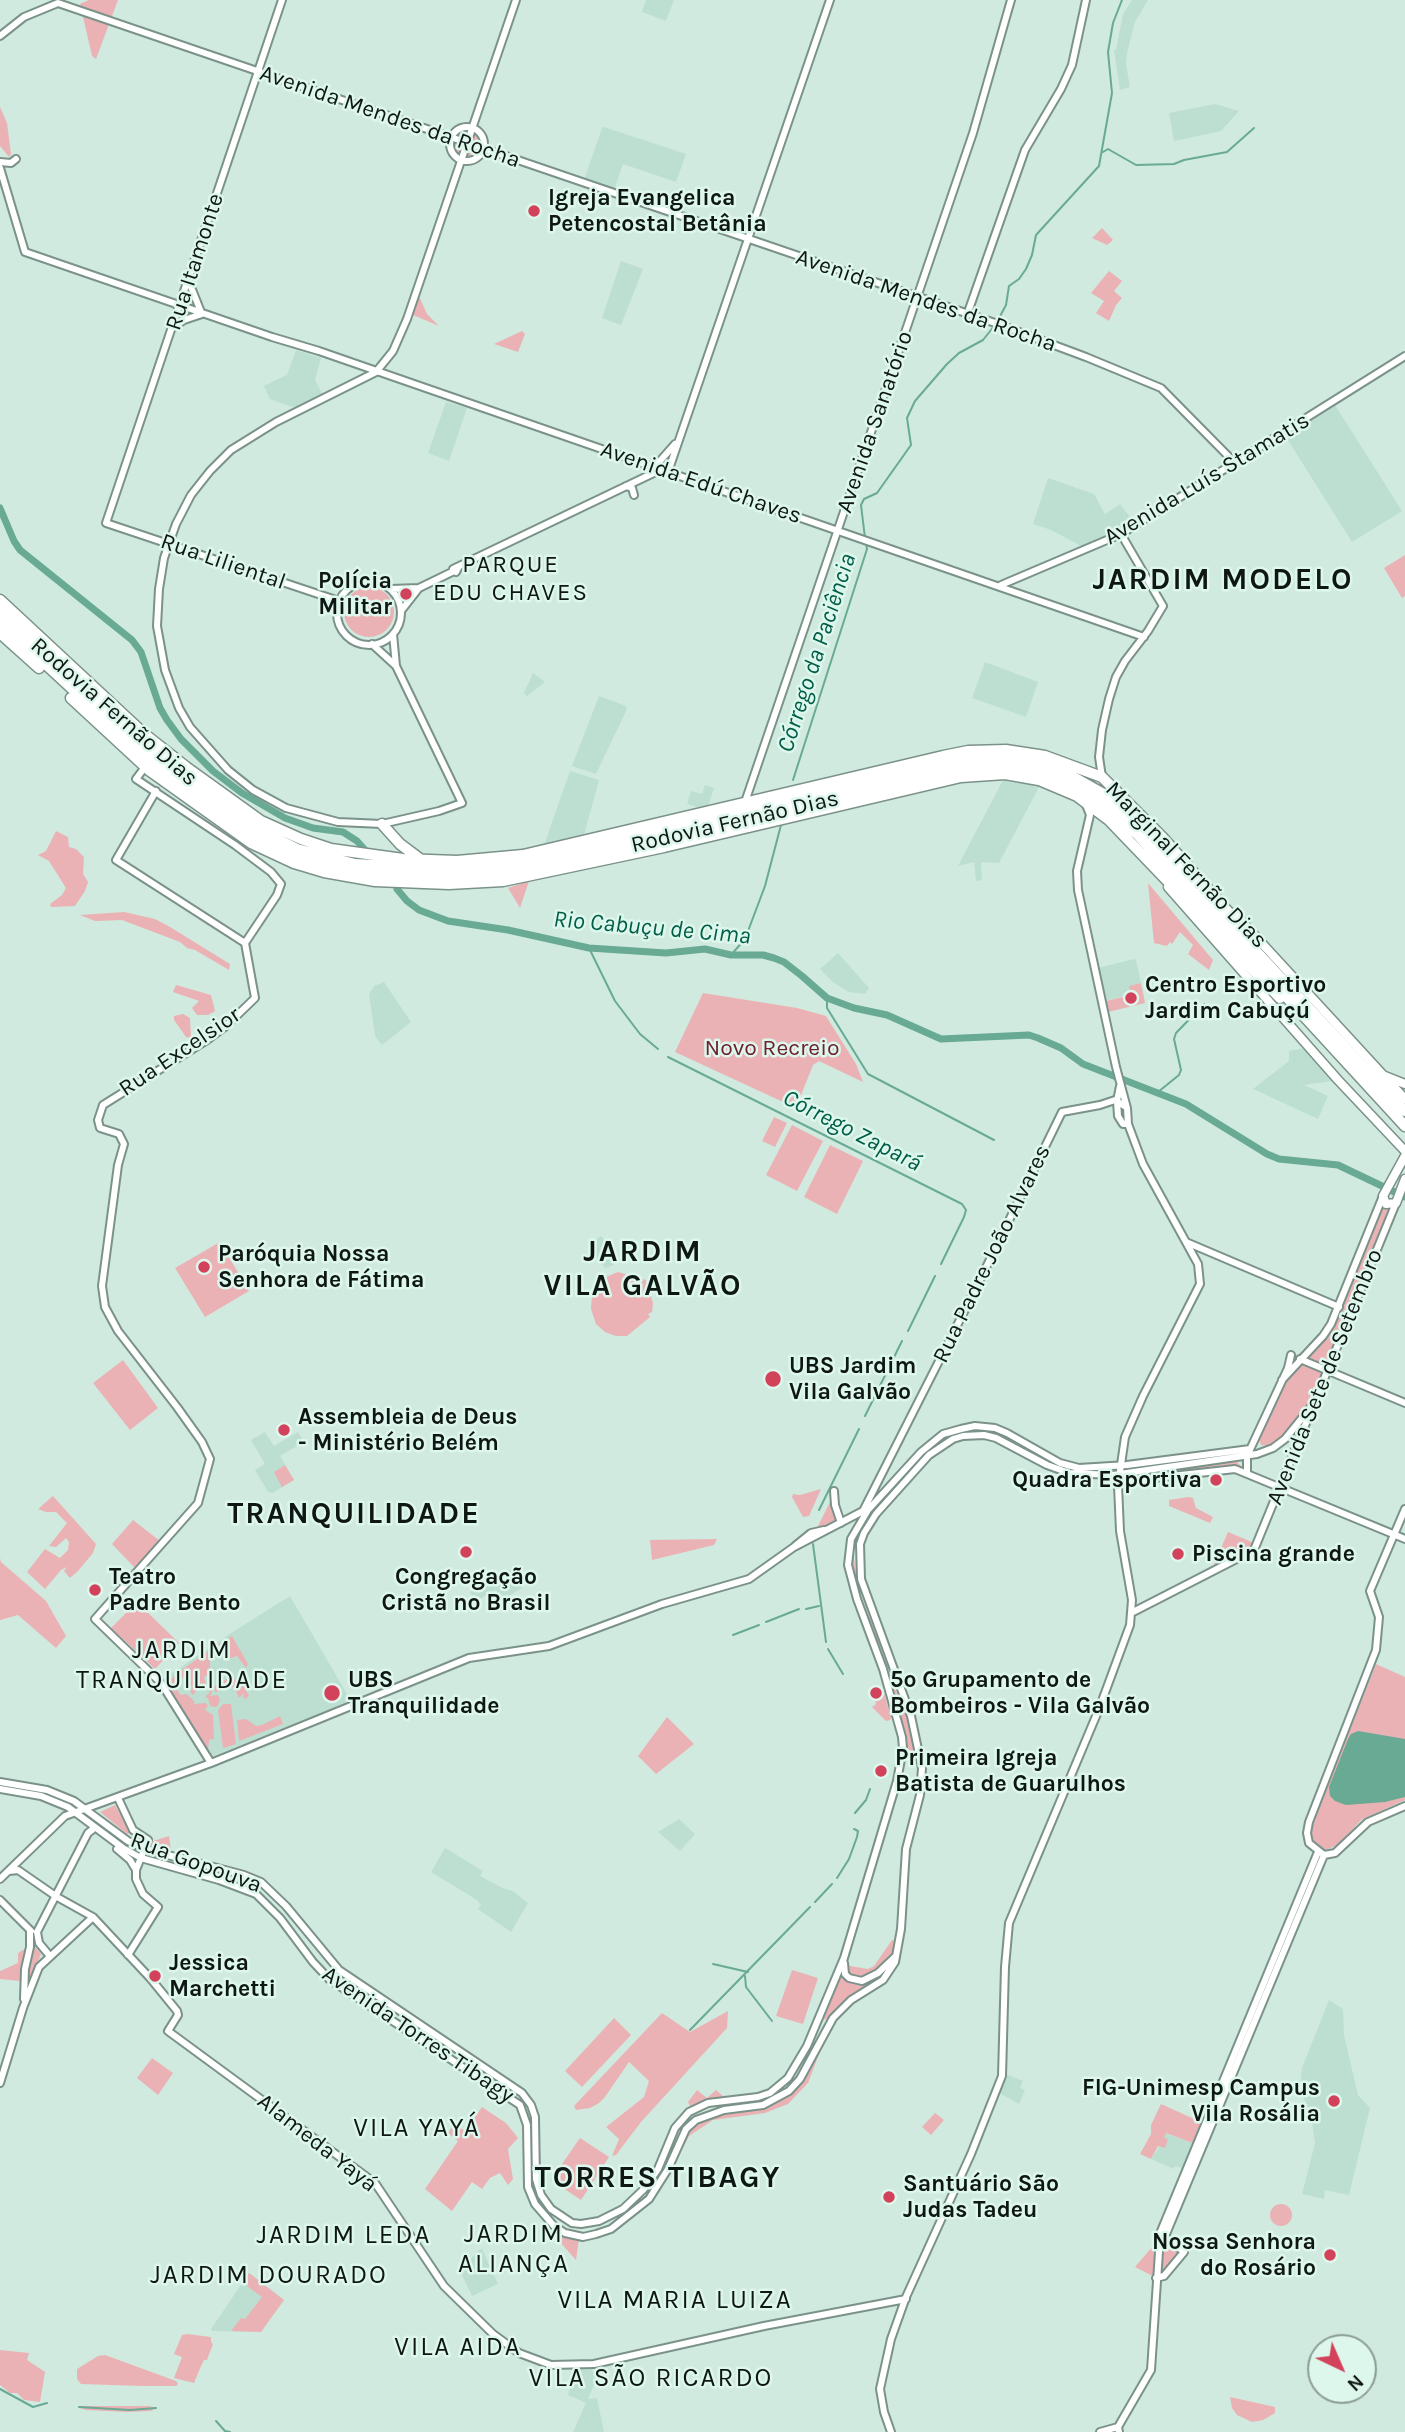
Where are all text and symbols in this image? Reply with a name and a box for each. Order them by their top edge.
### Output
street label: Avenida Mendes da Rocha [256,59,524,175]
place label: Igreja Evangelica Petencostal Betânia [548,184,767,238]
street label: Rua Itamonte [160,190,230,334]
marker: Igreja Evangelica Petencostal Betânia [526,203,542,219]
street label: Avenida Mendes da Rocha [792,243,1060,359]
street label: Avenida Sanatório [831,327,919,517]
street label: Avenida Luís Stamatis [1099,407,1315,551]
street label: Avenida Edú Chaves [597,436,805,530]
street label: Rua Liliental [157,528,289,596]
water label: Córrego da Paciência [771,550,863,756]
district label: PARQUE EDU CHAVES [434,551,588,607]
district label: JARDIM MODELO [1094,562,1352,598]
place label: Polícia Militar [318,567,392,621]
marker: Polícia Militar [398,586,414,602]
street label: Rodovia Fernão Dias [25,632,203,792]
street label: Marginal Fernão Dias [1099,776,1273,954]
street label: Rodovia Fernão Dias [628,785,842,859]
water label: Rio Cabuçu de Cima [552,905,752,951]
place label: Centro Esportivo Jardim Cabuçú [1145,971,1326,1025]
marker: Centro Esportivo Jardim Cabuçú [1123,990,1139,1006]
street label: Rua Excelsior [114,1001,246,1103]
park label: Novo Recreio [704,1034,840,1062]
water label: Córrego Zapará [778,1084,926,1178]
street label: Rua Padre João Alvares [927,1140,1057,1368]
district label: JARDIM VILA GALVÃO [545,1234,741,1304]
place label: Paróquia Nossa Senhora de Fátima [218,1240,424,1294]
street label: Avenida Sete de Setembro [1261,1245,1389,1509]
marker: Paróquia Nossa Senhora de Fátima [196,1259,212,1275]
place label: UBS Jardim Vila Galvão [789,1352,916,1406]
marker: UBS Jardim Vila Galvão [763,1369,783,1389]
place label: Assembleia de Deus - Ministério Belém [298,1403,517,1457]
marker: Assembleia de Deus - Ministério Belém [276,1422,292,1438]
place label: Quadra Esportiva [1012,1466,1202,1494]
marker: Quadra Esportiva [1208,1472,1224,1488]
district label: TRANQUILIDADE [229,1496,479,1532]
place label: Piscina grande [1192,1540,1355,1568]
marker: Congregação Cristã no Brasil [458,1544,474,1560]
marker: Piscina grande [1170,1546,1186,1562]
place label: Teatro Padre Bento [109,1563,240,1617]
place label: Congregação Cristã no Brasil [382,1563,550,1617]
marker: Teatro Padre Bento [87,1582,103,1598]
district label: JARDIM TRANQUILIDADE [78,1635,286,1696]
place label: UBS Tranquilidade [348,1666,500,1720]
place label: 5º Grupamento de Bombeiros - Vila Galvão [890,1666,1150,1720]
marker: UBS Tranquilidade [322,1683,342,1703]
marker: 5º Grupamento de Bombeiros - Vila Galvão [868,1685,884,1701]
place label: Primeira Igreja Batista de Guarulhos [895,1744,1126,1798]
marker: Primeira Igreja Batista de Guarulhos [873,1763,889,1779]
street label: Rua Gopouva [127,1826,265,1900]
place label: Jessica Marchetti [169,1949,276,2003]
street label: Avenida Torres Tibagy [317,1961,519,2109]
marker: Jessica Marchetti [147,1968,163,1984]
place label: FIG-Unimesp Campus Vila Rosália [1082,2074,1320,2128]
street label: Alameda Yayá [252,2088,382,2198]
marker: FIG-Unimesp Campus Vila Rosália [1326,2093,1342,2109]
district label: VILA YAYÁ [354,2113,480,2145]
district label: TORRES TIBAGY [536,2160,780,2196]
place label: Santuário São Judas Tadeu [903,2170,1059,2224]
marker: Santuário São Judas Tadeu [881,2189,897,2205]
district label: JARDIM ALIANÇA [459,2219,569,2280]
district label: JARDIM LEDA [258,2220,430,2252]
place label: Nossa Senhora do Rosário [1152,2228,1316,2282]
marker: Nossa Senhora do Rosário [1322,2247,1338,2263]
district label: JARDIM DOURADO [152,2260,386,2292]
district label: VILA MARIA LUIZA [559,2285,791,2317]
district label: VILA AIDA [395,2332,521,2364]
north arrow [1307,2334,1377,2404]
district label: VILA SÃO RICARDO [531,2363,771,2395]
text: N [1343,2370,1368,2395]

